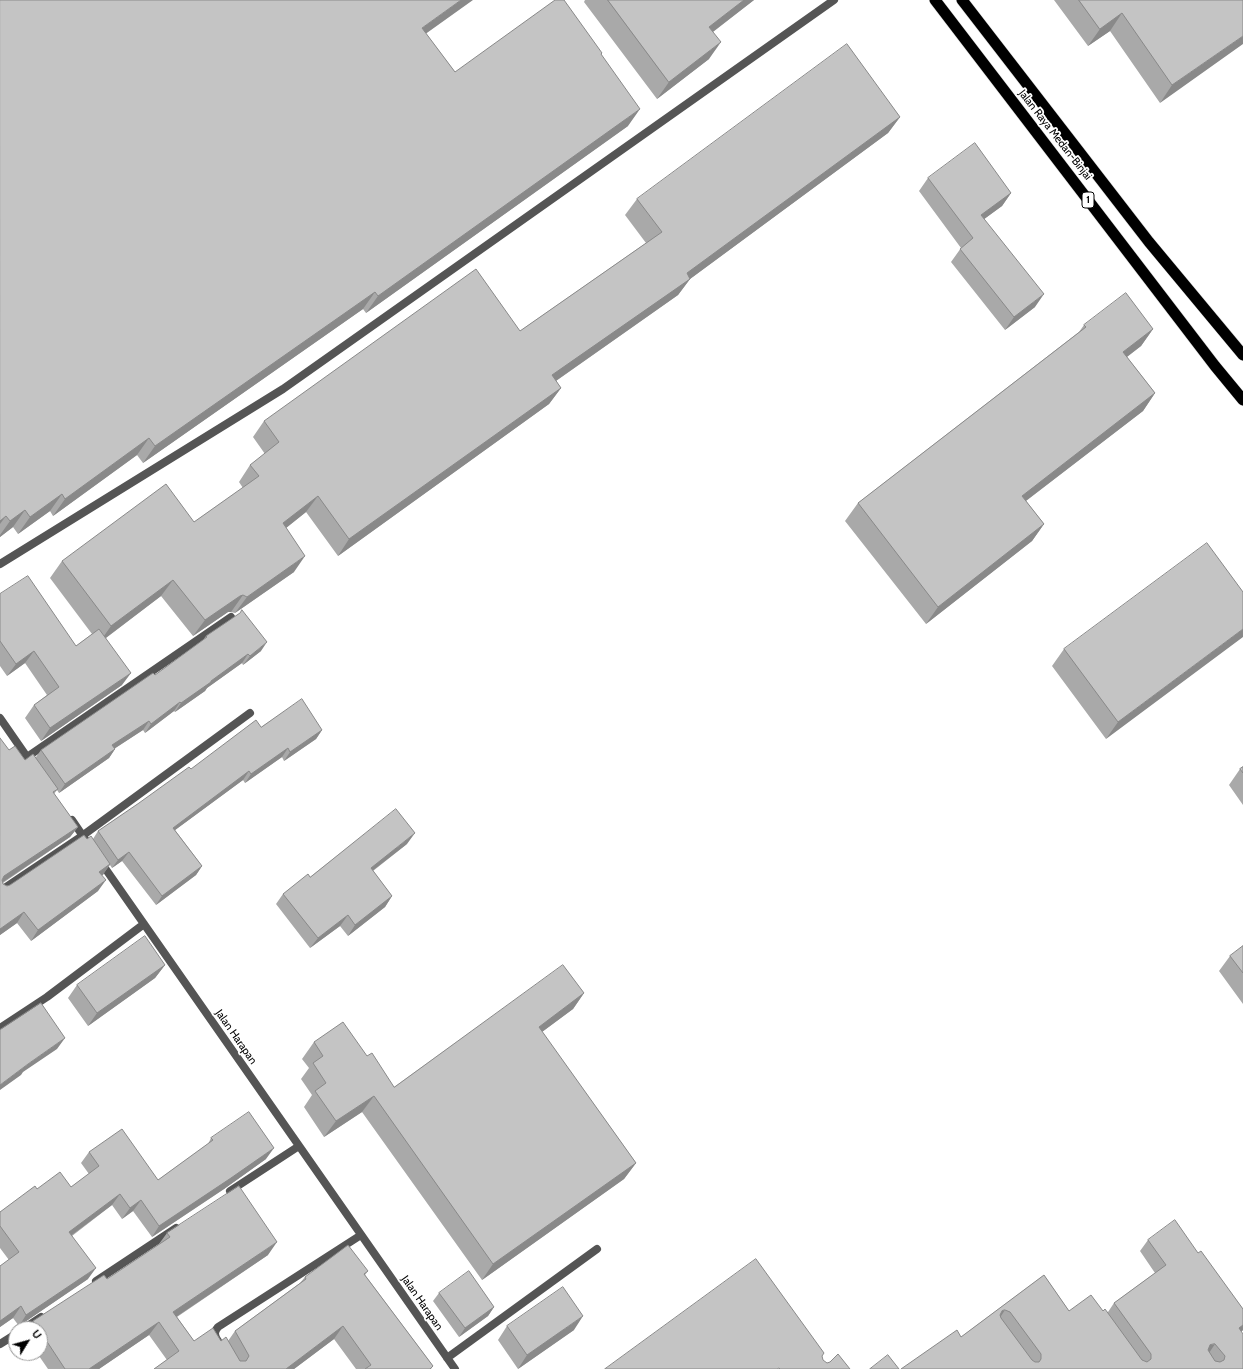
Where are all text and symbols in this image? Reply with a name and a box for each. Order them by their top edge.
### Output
street label: Jalan Raya Medan-Binjai [1016,87,1094,183]
road number: 1 [1082,192,1094,208]
street label: Jalan Harapan [212,1007,260,1067]
street label: Jalan Harapan [398,1273,446,1333]
north arrow [8,1321,48,1361]
text: U [29,1327,45,1342]

